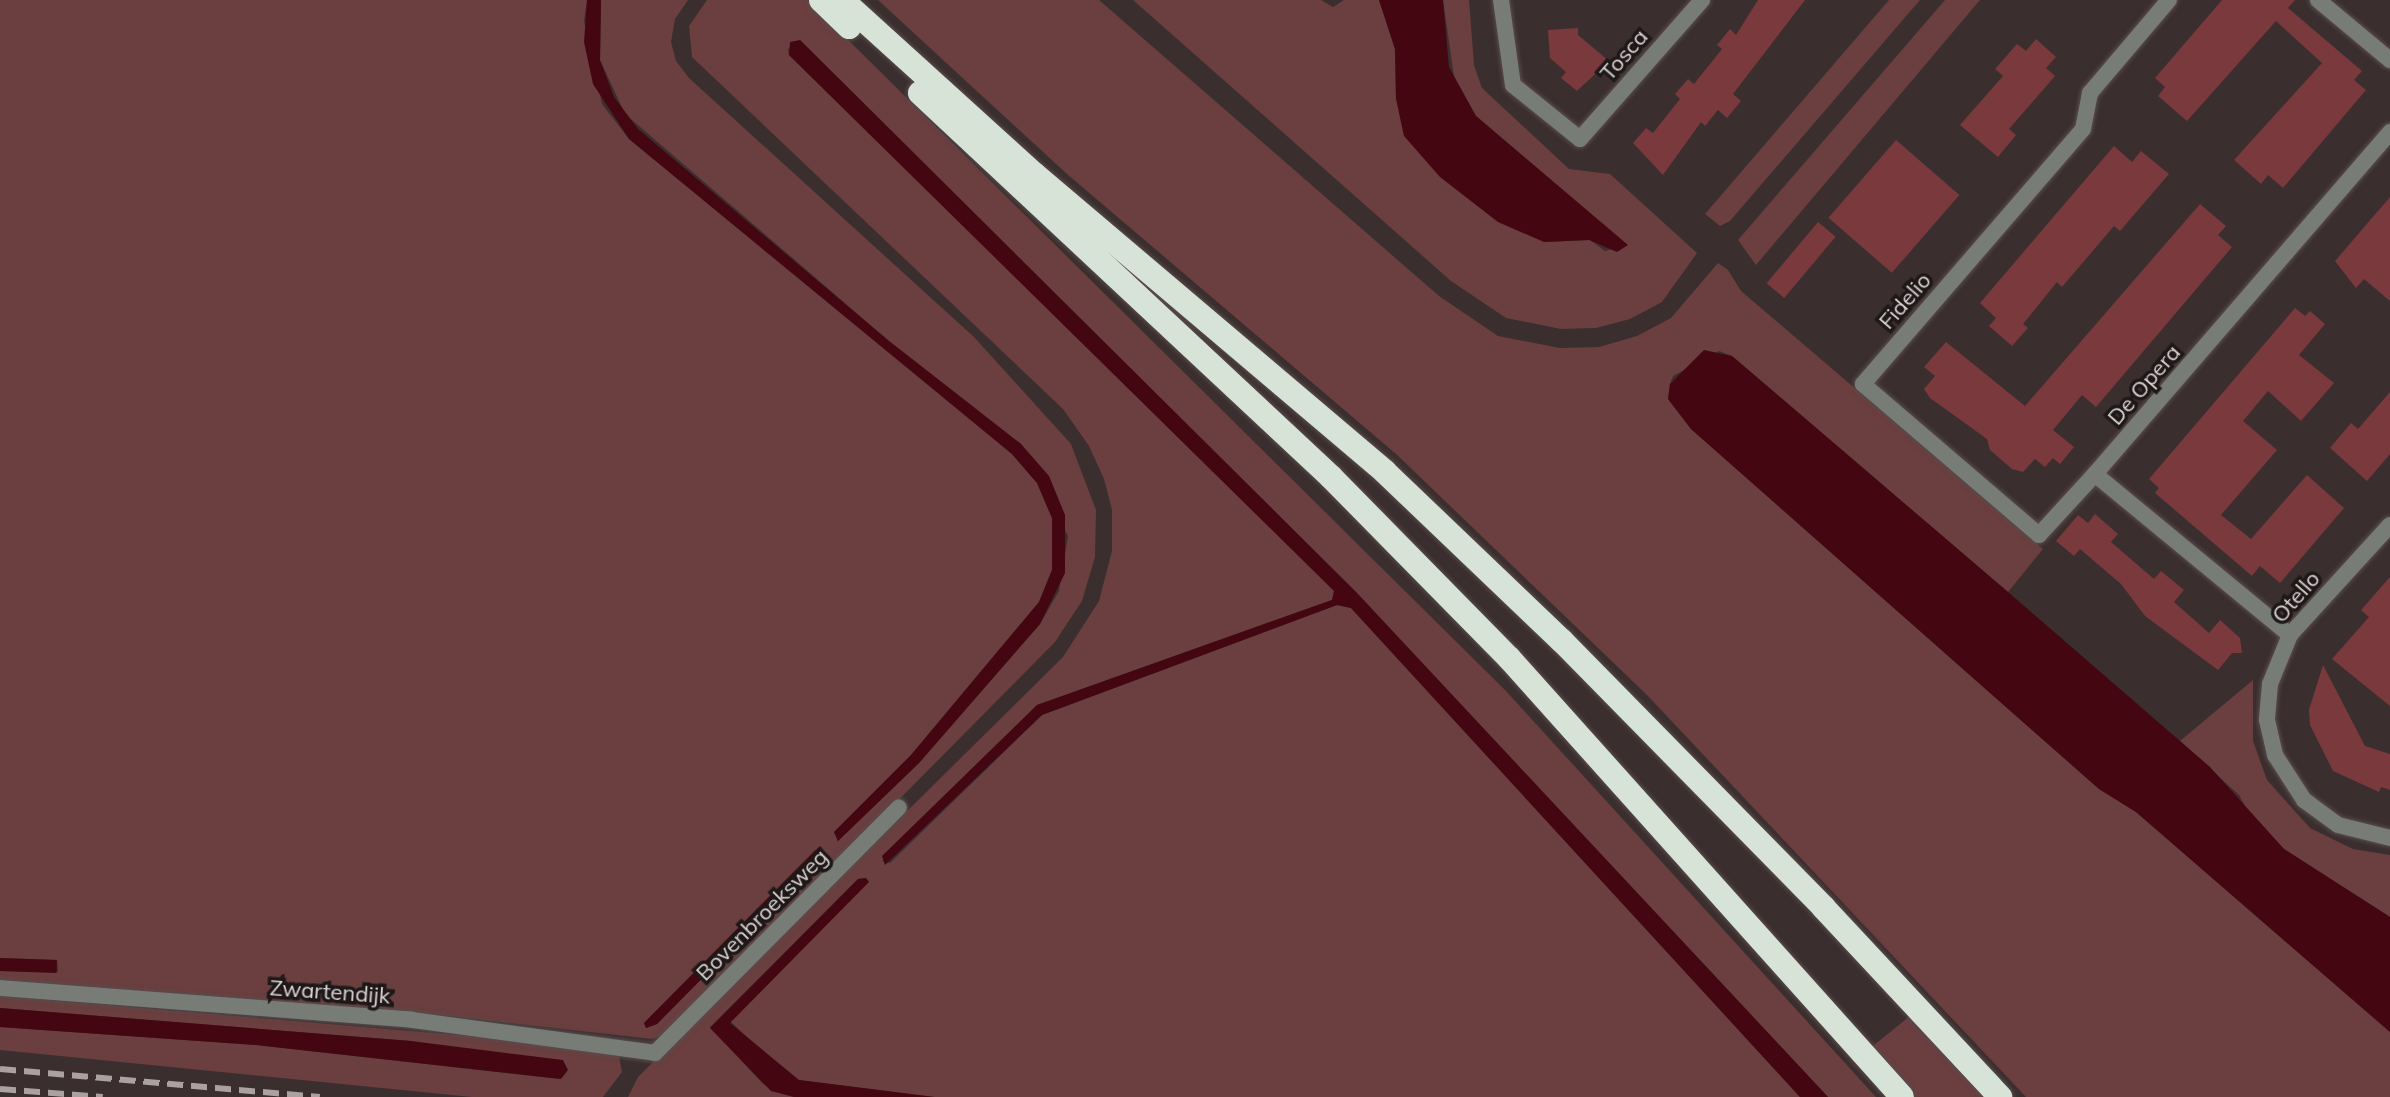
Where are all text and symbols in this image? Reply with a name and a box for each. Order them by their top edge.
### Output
street label: Tosca [1595,24,1653,86]
street label: Fidelio [1873,268,1937,334]
street label: De Opera [2102,340,2186,430]
street label: Otello [2266,566,2326,628]
street label: Bovenbroeksweg [691,844,833,986]
street label: Zwartendijk [269,975,391,1009]

